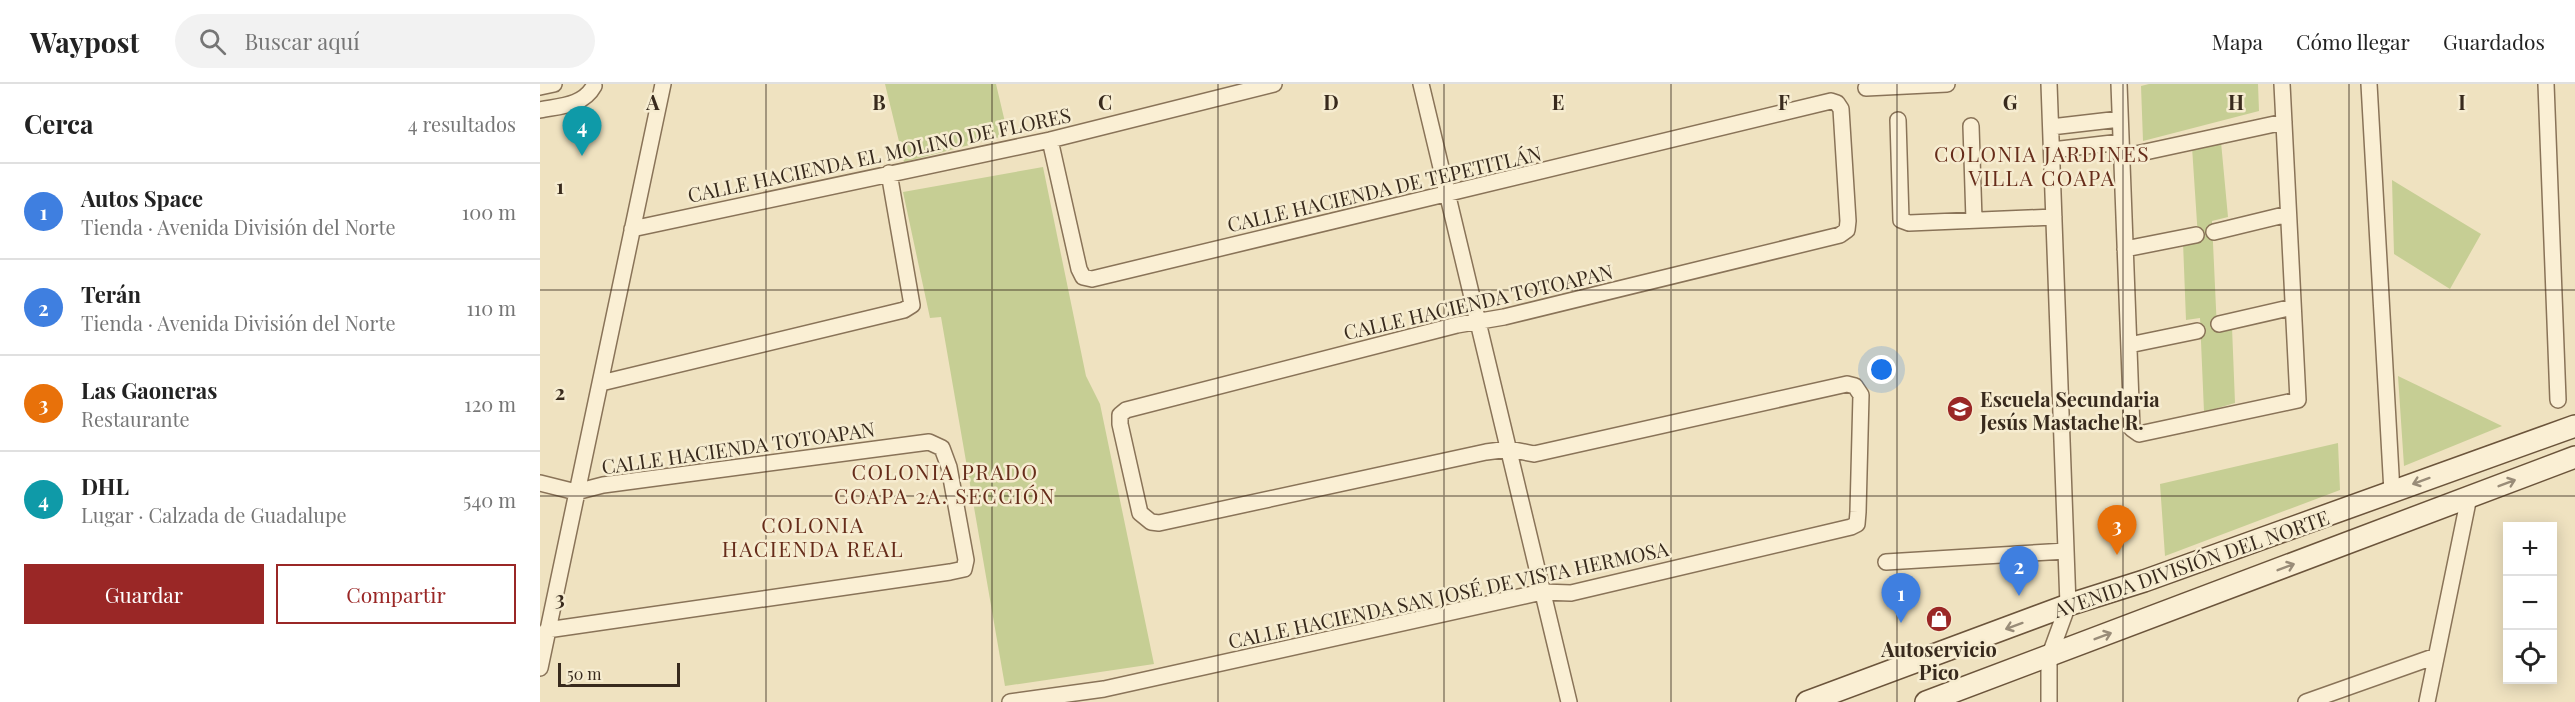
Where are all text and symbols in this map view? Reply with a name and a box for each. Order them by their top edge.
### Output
search box [175,14,595,68]
text: Waypost [30,23,139,60]
icon: search [196,25,229,58]
text: Buscar aquí [244,26,360,56]
text: Mapa [2212,27,2263,55]
text: Cómo llegar [2296,27,2410,55]
text: Guardados [2443,27,2545,55]
text: A [645,88,660,115]
text: B [872,88,886,115]
text: C [1098,88,1112,115]
text: D [1323,88,1339,115]
text: E [1552,88,1564,115]
text: F [1778,88,1790,115]
text: G [2003,88,2018,115]
text: H [2228,88,2244,115]
text: I [2458,88,2466,115]
street label: CALLE HACIENDA EL MOLINO DE FLORES [685,100,1073,208]
text: Cerca [24,106,93,141]
pin: 4 [562,106,602,156]
text: 4 resultados [408,110,516,137]
street label: CALLE HACIENDA DE TEPETITLÁN [1224,139,1544,237]
district label: COLONIA JARDINES VILLA COAPA [1934,139,2150,191]
text: 1 [556,172,564,199]
text: Autos Space [81,183,203,213]
text: 1 [40,198,47,225]
text: 100 m [462,198,516,225]
text: Tienda · Avenida División del Norte [81,213,396,240]
street label: CALLE HACIENDA TOTOAPAN [1341,257,1615,345]
text: Terán [81,279,141,309]
text: 2 [38,294,49,321]
text: 110 m [466,294,516,321]
text: Tienda · Avenida División del Norte [81,309,396,336]
your location [1867,355,1896,384]
text: Las Gaoneras [81,375,217,405]
text: 2 [555,378,565,405]
place label: Escuela Secundaria Jesús Mastache R. [1979,385,2160,435]
text: 3 [39,390,48,417]
text: 120 m [464,390,516,417]
school or university icon: Escuela Secundaria Jesús Mastache R. [1945,394,1975,424]
text: Restaurante [81,405,190,432]
street label: CALLE HACIENDA TOTOAPAN [600,414,876,480]
district label: COLONIA PRADO COAPA 2A. SECCIÓN [834,457,1056,509]
text: DHL [81,471,129,501]
one-way arrow [2497,476,2516,487]
one-way arrow [2412,477,2431,488]
text: 4 [38,486,49,513]
text: 540 m [463,486,516,513]
text: Lugar · Calzada de Guadalupe [81,501,347,528]
street label: AVENIDA DIVISIÓN DEL NORTE [2049,503,2332,623]
pin: 3 [2098,506,2136,555]
district label: COLONIA HACIENDA REAL [722,510,904,562]
map controls [2503,522,2557,684]
button: + [2503,522,2557,576]
street label: CALLE HACIENDA SAN JOSÉ DE VISTA HERMOSA [1225,534,1671,654]
pin: 2 [2000,546,2038,596]
one-way arrow [2276,560,2295,571]
button: Guardar [24,564,264,624]
button: Compartir [276,564,516,624]
pin: 1 [1882,574,1920,623]
button: − [2503,576,2557,630]
text: 3 [555,584,565,611]
shop icon: Autoservicio Pico [1924,604,1954,634]
one-way arrow [2005,621,2023,632]
one-way arrow [2094,630,2112,641]
button: locate [2503,630,2557,684]
place label: Autoservicio Pico [1880,635,1997,685]
scale bar [558,660,680,688]
text: 50 m [567,663,601,684]

